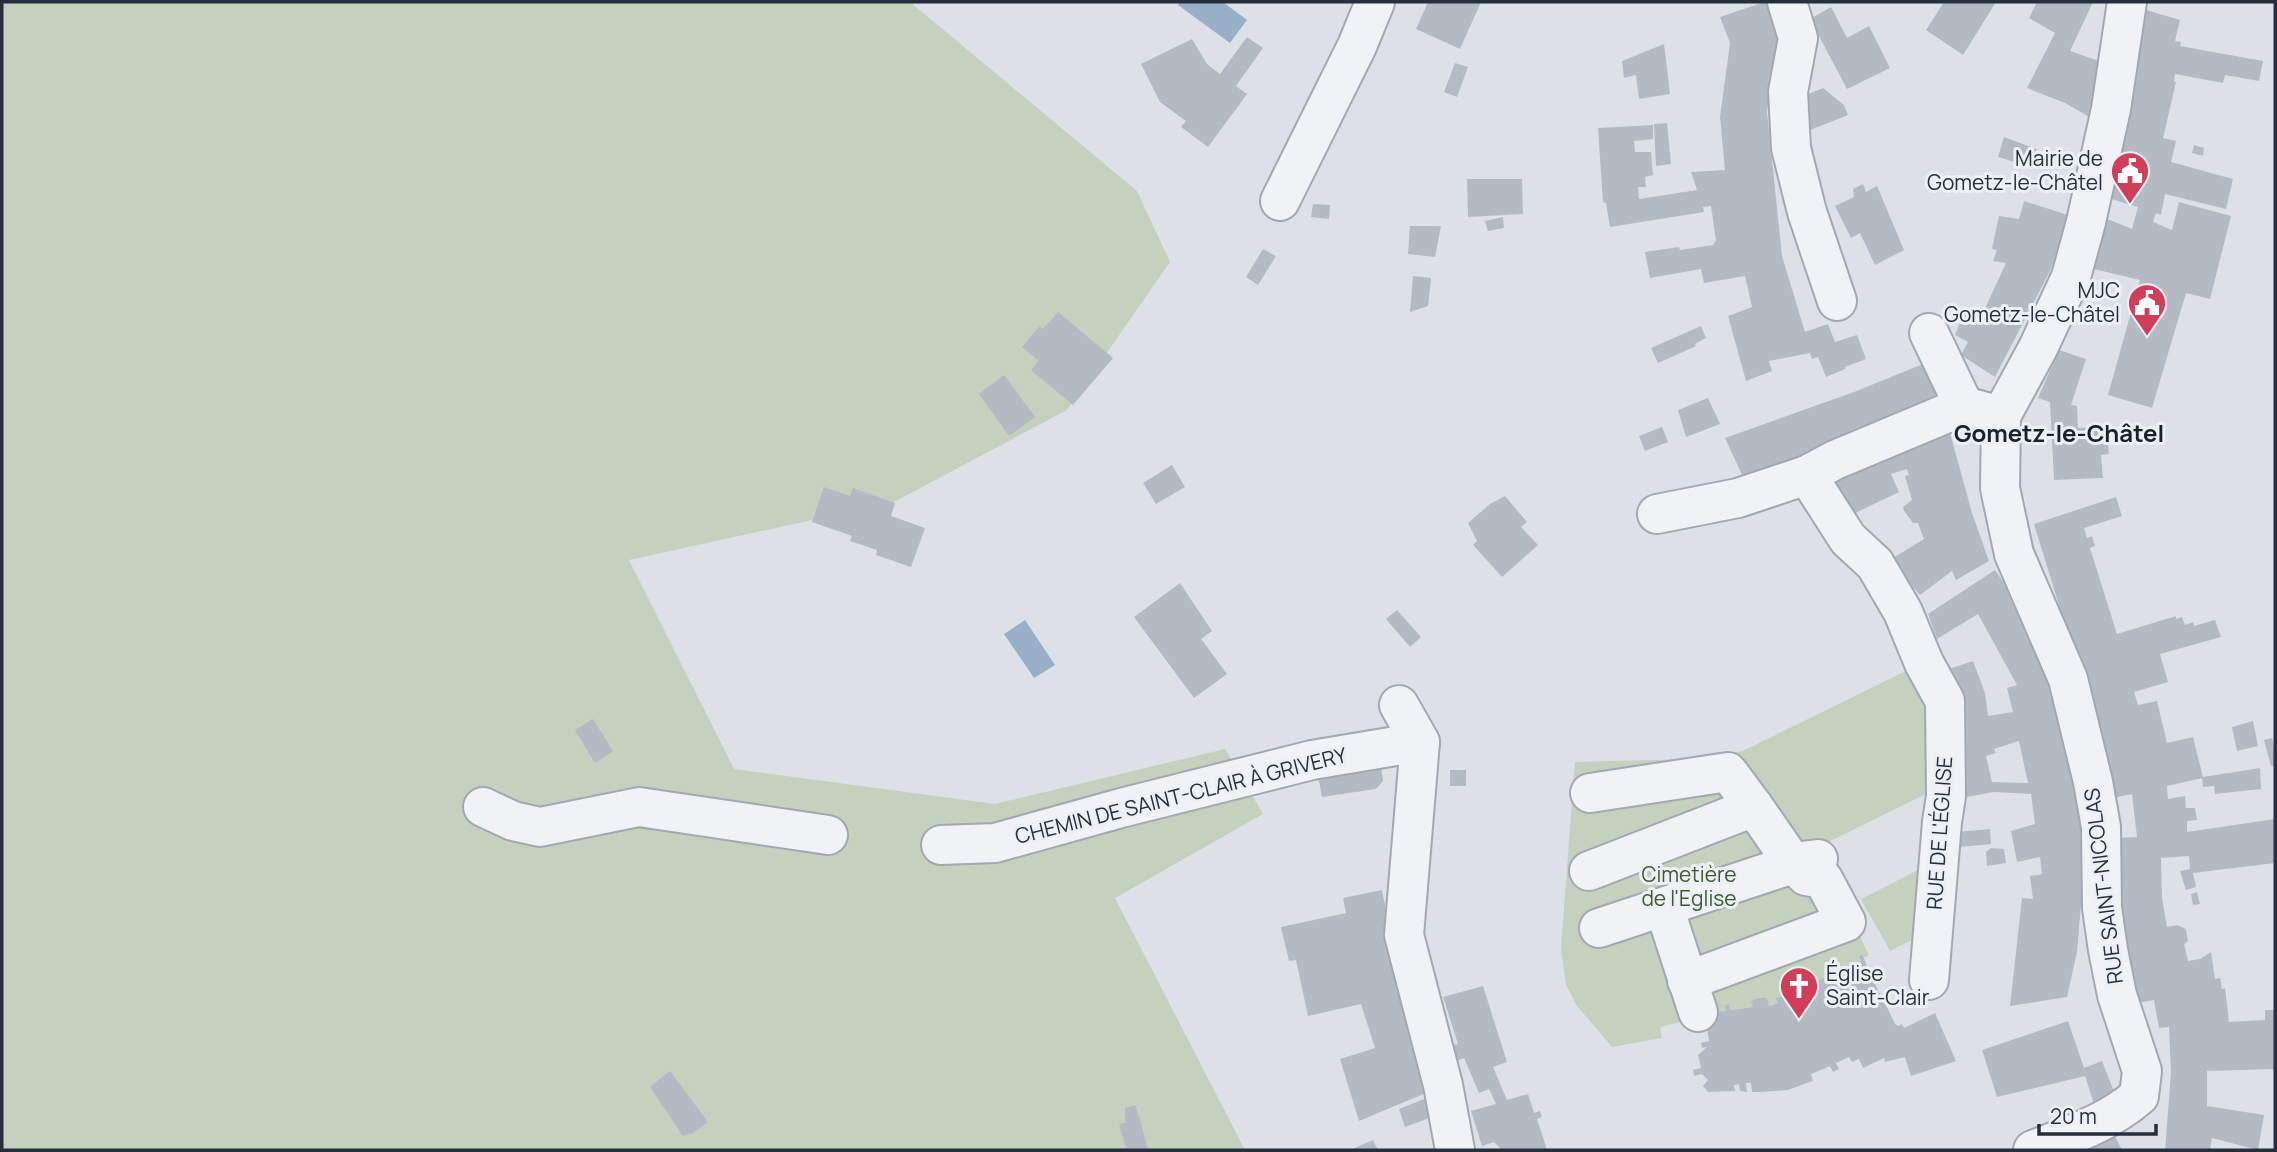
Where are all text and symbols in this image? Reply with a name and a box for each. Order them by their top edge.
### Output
place label: Mairie de Gometz-le-Châtel [1927,144,2103,196]
public building icon: Mairie de Gometz-le-Châtel [2109,150,2151,205]
place label: MJC Gometz-le-Châtel [1944,276,2120,328]
public building icon: MJC Gometz-le-Châtel [2126,282,2168,337]
district label: Gometz-le-Châtel [1954,416,2164,449]
street label: CHEMIN DE SAINT-CLAIR À GRIVERY [1012,740,1350,850]
street label: RUE DE L'ÉGLISE [1920,755,1958,911]
street label: RUE SAINT-NICOLAS [2077,787,2129,986]
park label: Cimetière de l'Eglise [1641,860,1737,912]
place label: Église Saint-Clair [1826,959,1930,1011]
church icon: Église Saint-Clair [1778,965,1820,1020]
scale bar [2039,1092,2156,1136]
text: 20 m [2050,1102,2097,1130]

